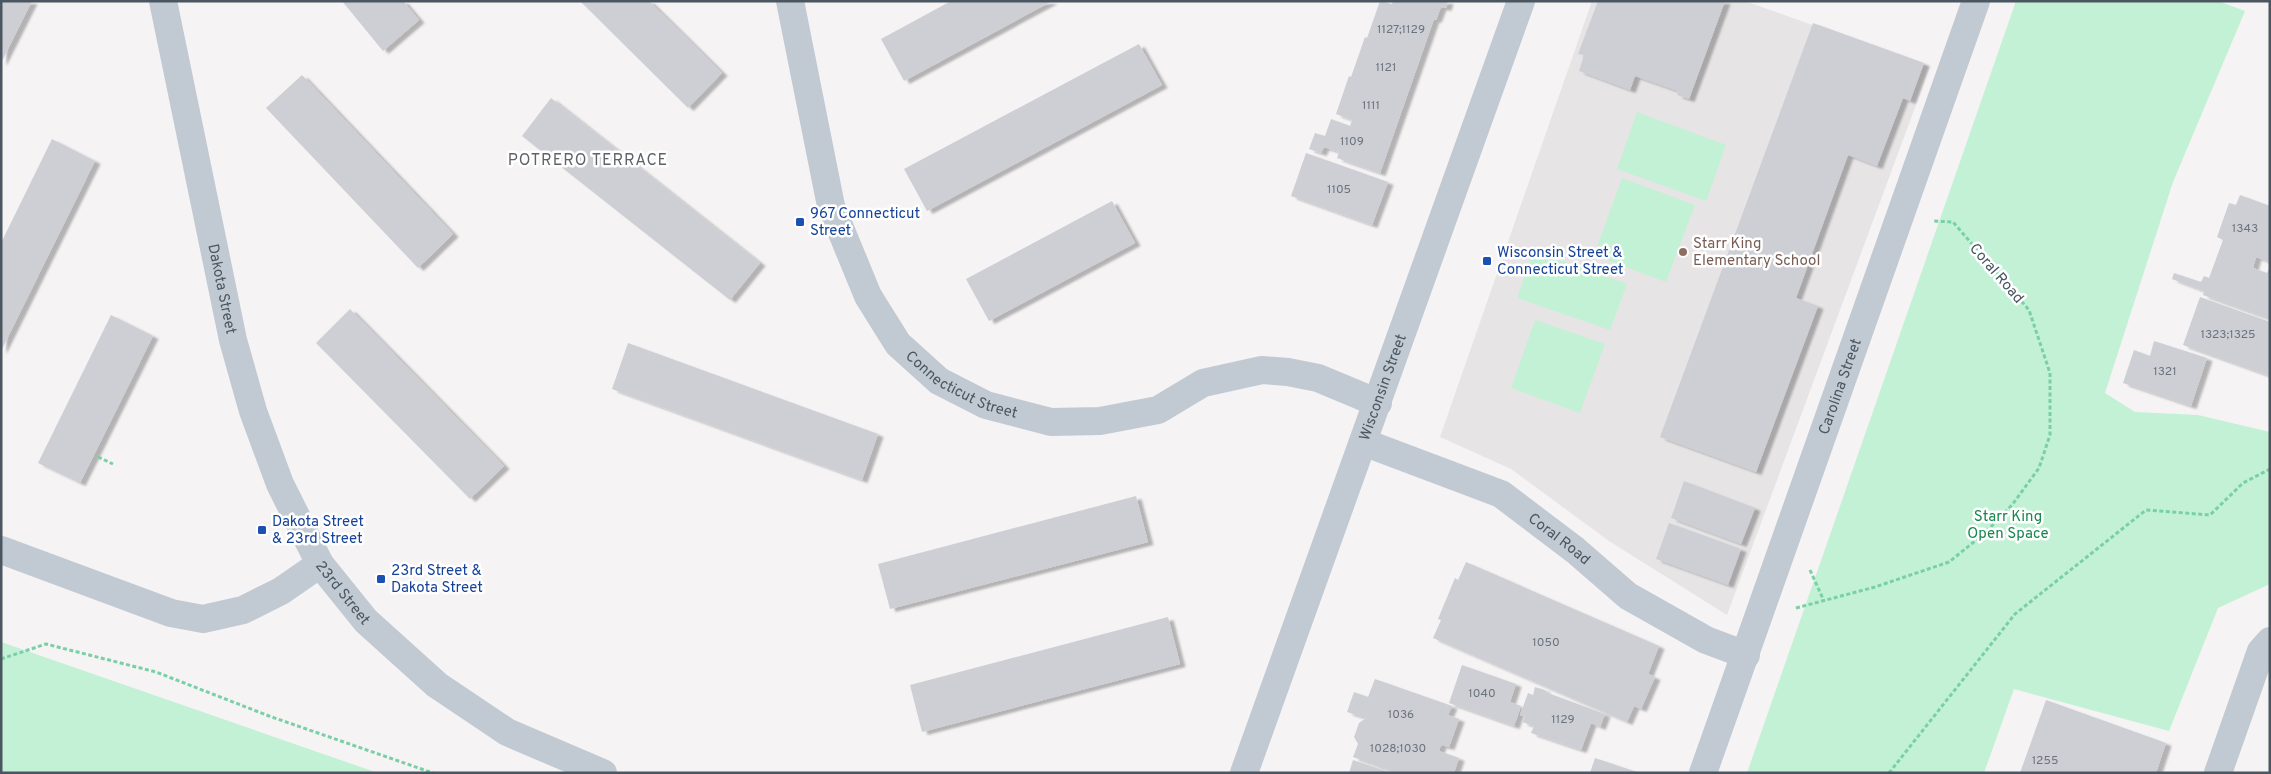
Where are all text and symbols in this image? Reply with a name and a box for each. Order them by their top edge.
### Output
house number: 1127;1129 [1377,22,1425,38]
house number: 1121 [1376,60,1396,76]
house number: 1111 [1362,98,1380,114]
house number: 1109 [1340,134,1364,150]
district label: POTRERO TERRACE [508,151,668,171]
house number: 1105 [1327,182,1351,198]
place label: 967 Connecticut Street [810,205,920,241]
marker: 967 Connecticut Street [794,216,806,228]
house number: 1343 [2232,221,2258,237]
place label: Starr King Elementary School [1693,235,1820,271]
street label: Coral Road [1965,240,2027,308]
street label: Dakota Street [202,242,240,336]
place label: Wisconsin Street & Connecticut Street [1497,244,1624,280]
marker: Starr King Elementary School [1677,246,1689,258]
marker: Wisconsin Street & Connecticut Street [1481,255,1493,267]
house number: 1323;1325 [2201,327,2255,343]
street label: Wisconsin Street [1356,332,1412,443]
street label: Carolina Street [1815,336,1867,438]
street label: Connecticut Street [901,347,1019,424]
house number: 1321 [2153,364,2177,380]
park label: Starr King Open Space [1967,508,2049,544]
street label: Coral Road [1524,510,1594,570]
place label: Dakota Street & 23rd Street [272,513,364,549]
marker: Dakota Street & 23rd Street [256,524,268,536]
street label: 23rd Street [310,558,374,630]
place label: 23rd Street & Dakota Street [391,562,483,598]
marker: 23rd Street & Dakota Street [375,573,387,585]
house number: 1050 [1532,635,1560,651]
house number: 1040 [1468,686,1496,702]
house number: 1036 [1388,707,1414,723]
house number: 1129 [1551,712,1575,728]
house number: 1028;1030 [1370,741,1426,757]
house number: 1255 [2032,753,2058,769]

